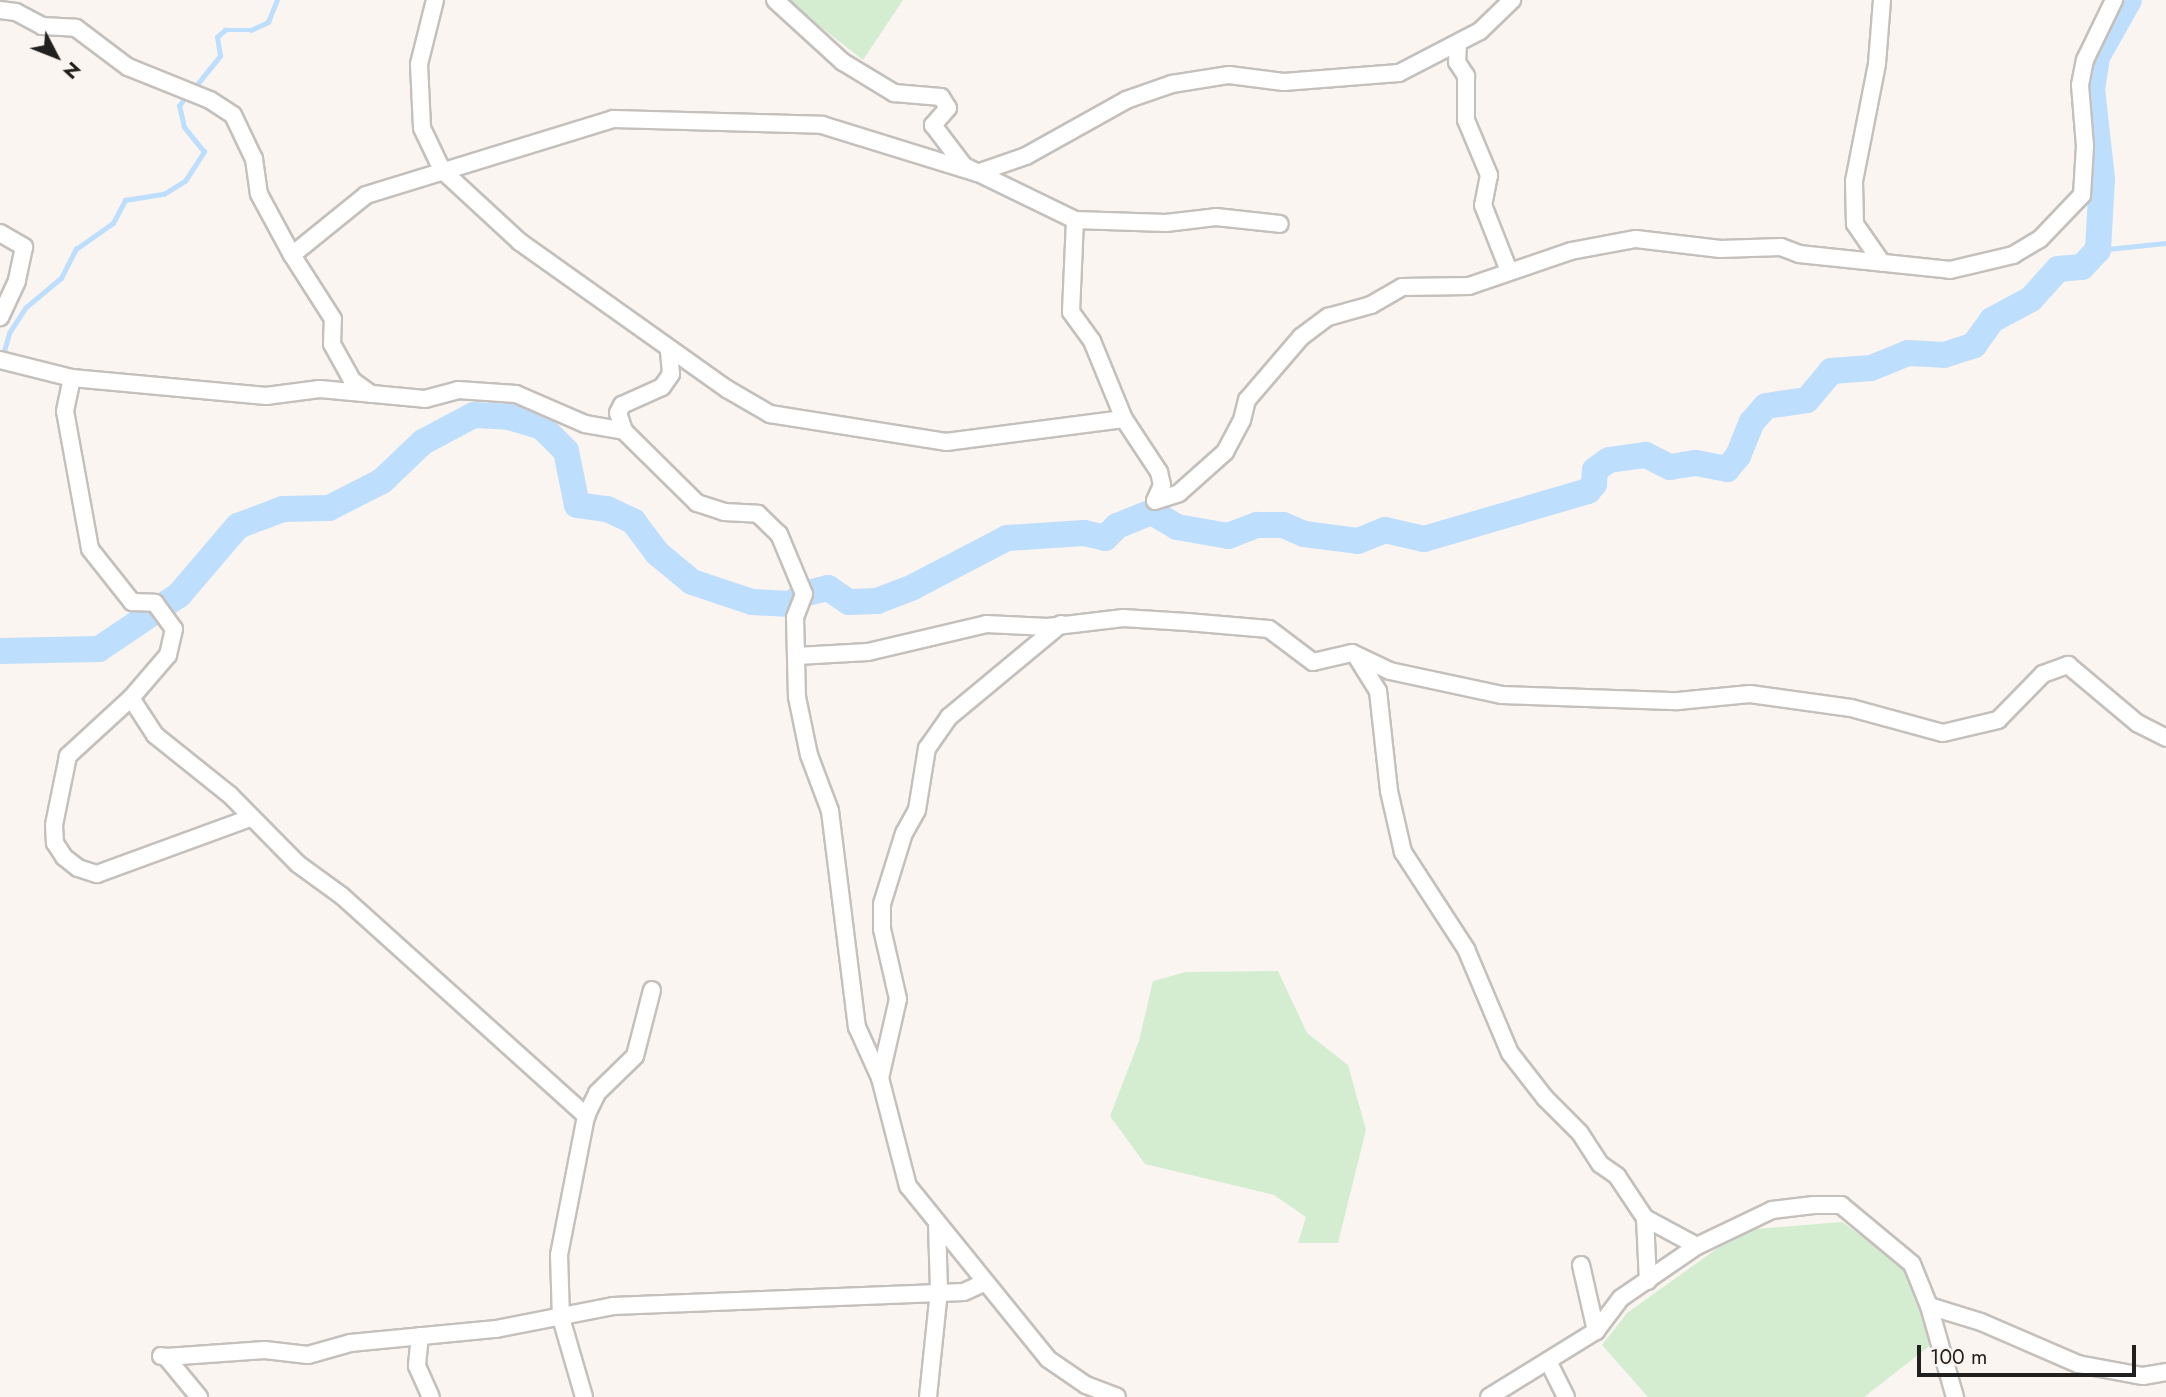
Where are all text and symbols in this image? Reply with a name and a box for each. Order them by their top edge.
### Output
north arrow [21,21,91,91]
text: N [57,56,87,85]
scale bar [1921,1330,2140,1374]
text: 100 m [1930,1342,1987,1372]

